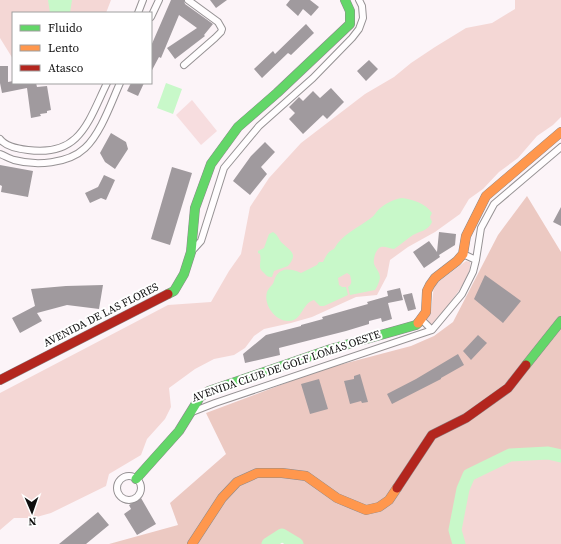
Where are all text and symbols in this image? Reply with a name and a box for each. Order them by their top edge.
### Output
legend [12,12,152,84]
text: Fluido [48,20,83,36]
text: Lento [48,40,79,56]
text: Atasco [48,60,84,76]
street label: AVENIDA DE LAS FLORES [41,279,161,351]
street label: AVENIDA CLUB DE GOLF LOMAS OESTE [190,326,383,405]
north arrow [12,492,52,532]
text: N [28,514,37,529]

